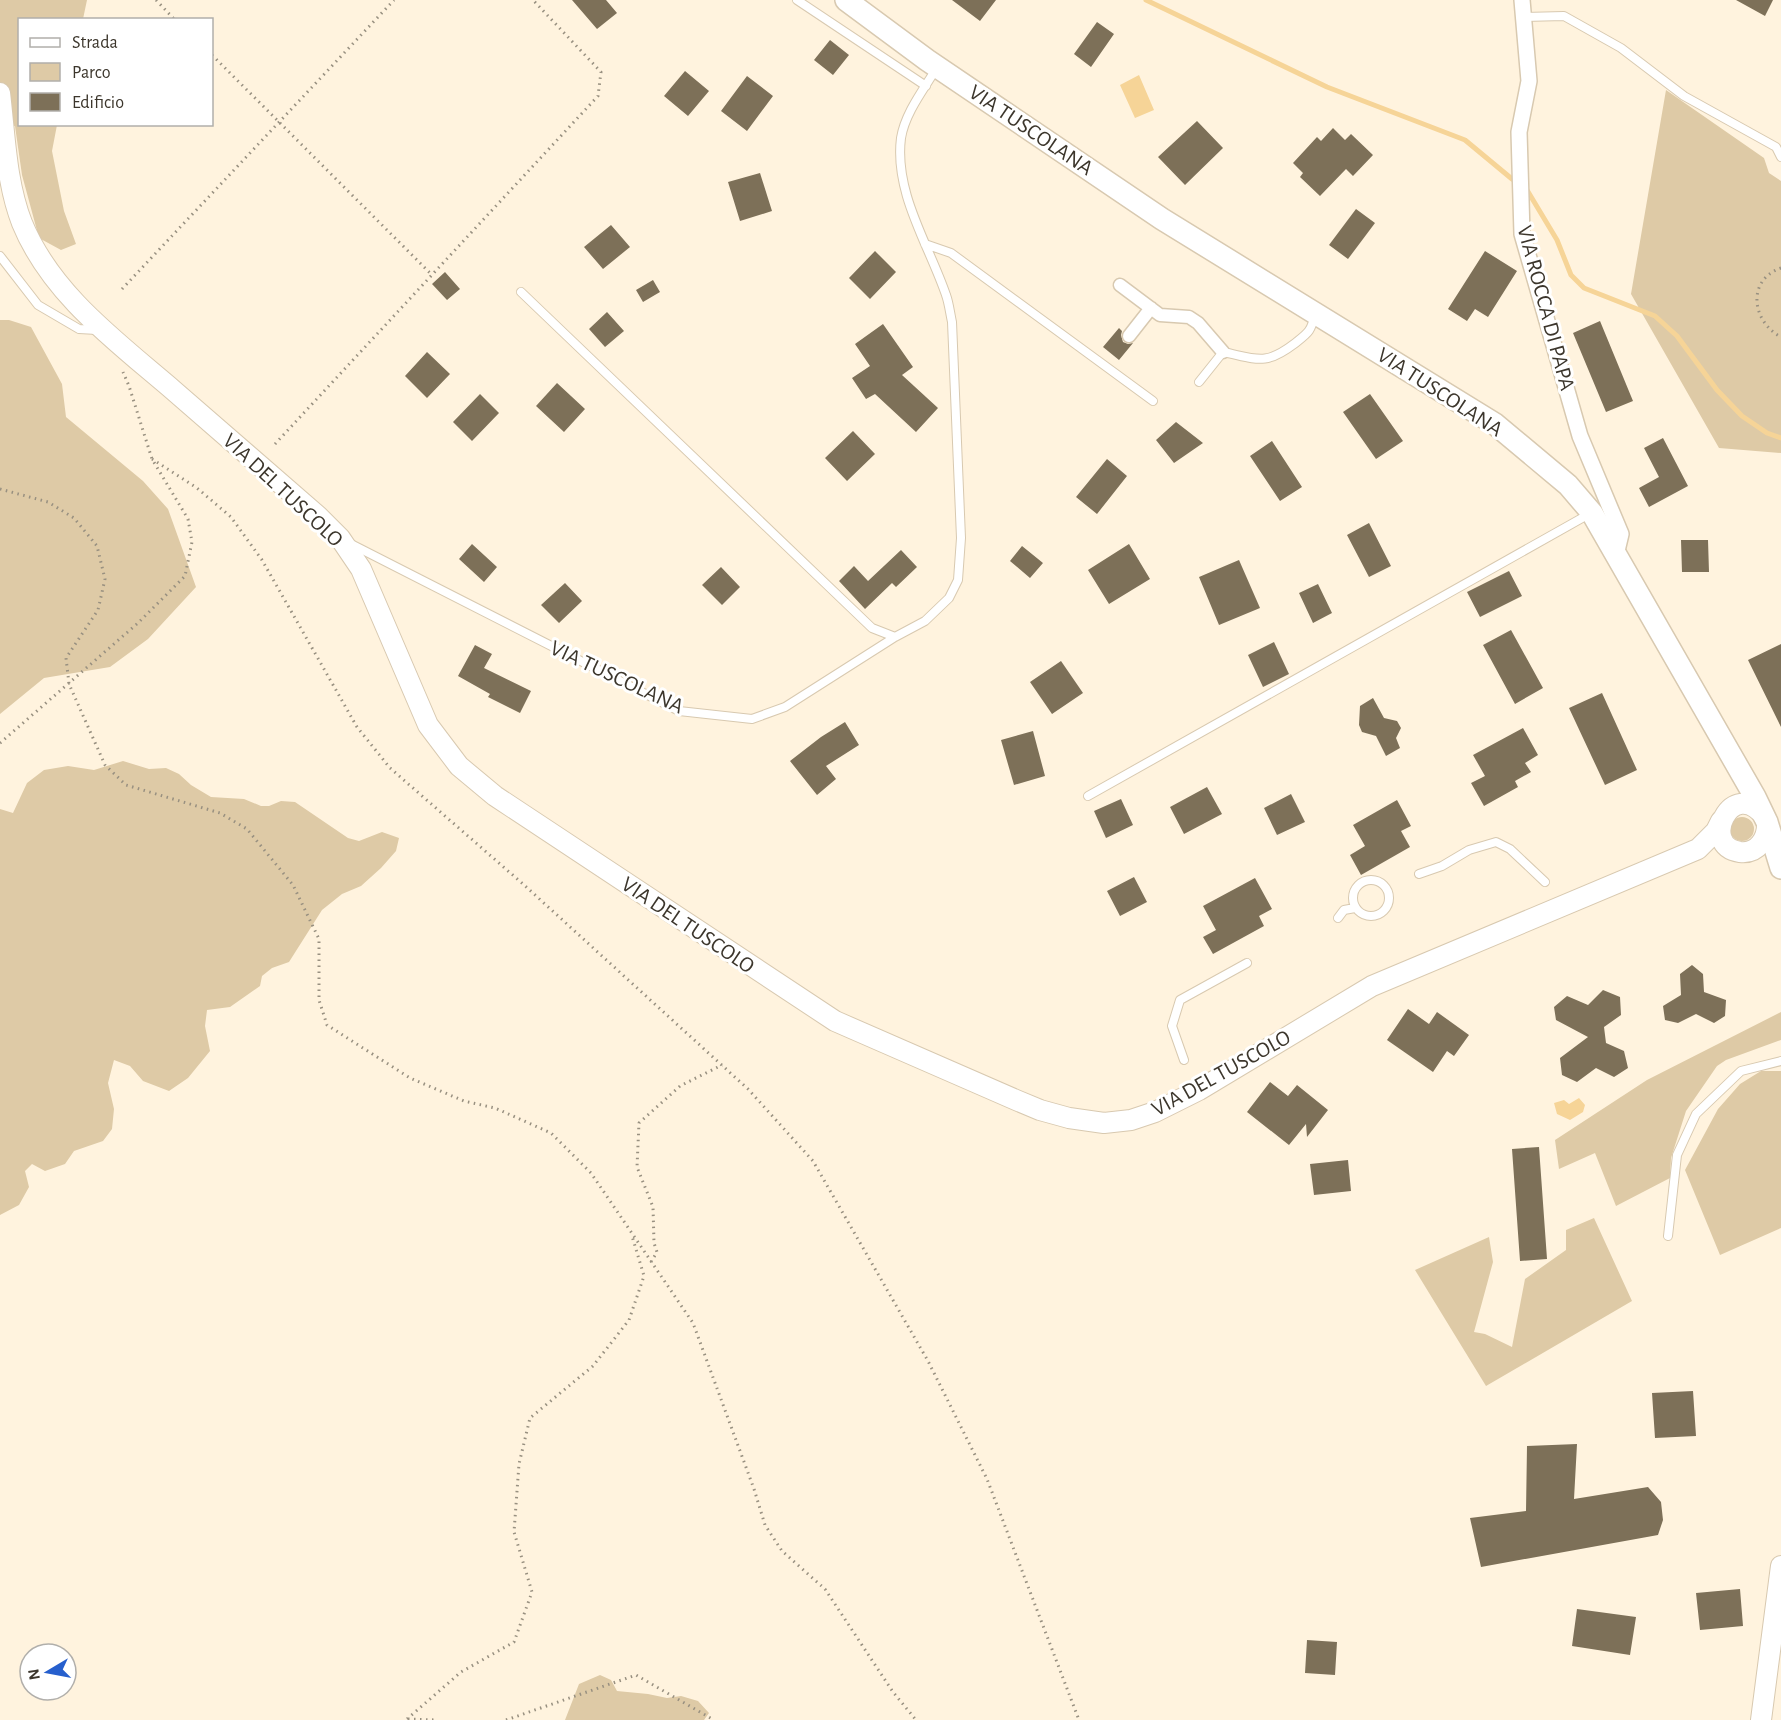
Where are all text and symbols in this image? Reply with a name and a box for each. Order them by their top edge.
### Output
legend [18,18,213,126]
text: Strada [72,34,118,52]
text: Parco [72,64,111,82]
street label: VIA TUSCOLANA [965,80,1097,180]
text: Edificio [72,94,124,112]
street label: VIA ROCCA DI PAPA [1513,223,1579,393]
street label: VIA TUSCOLANA [1373,343,1507,441]
street label: VIA DEL TUSCOLO [219,429,347,551]
street label: VIA TUSCOLANA [547,636,687,718]
street label: VIA DEL TUSCOLO [618,873,758,977]
street label: VIA DEL TUSCOLO [1148,1026,1294,1120]
north arrow [18,1642,78,1702]
text: N [25,1668,43,1681]

